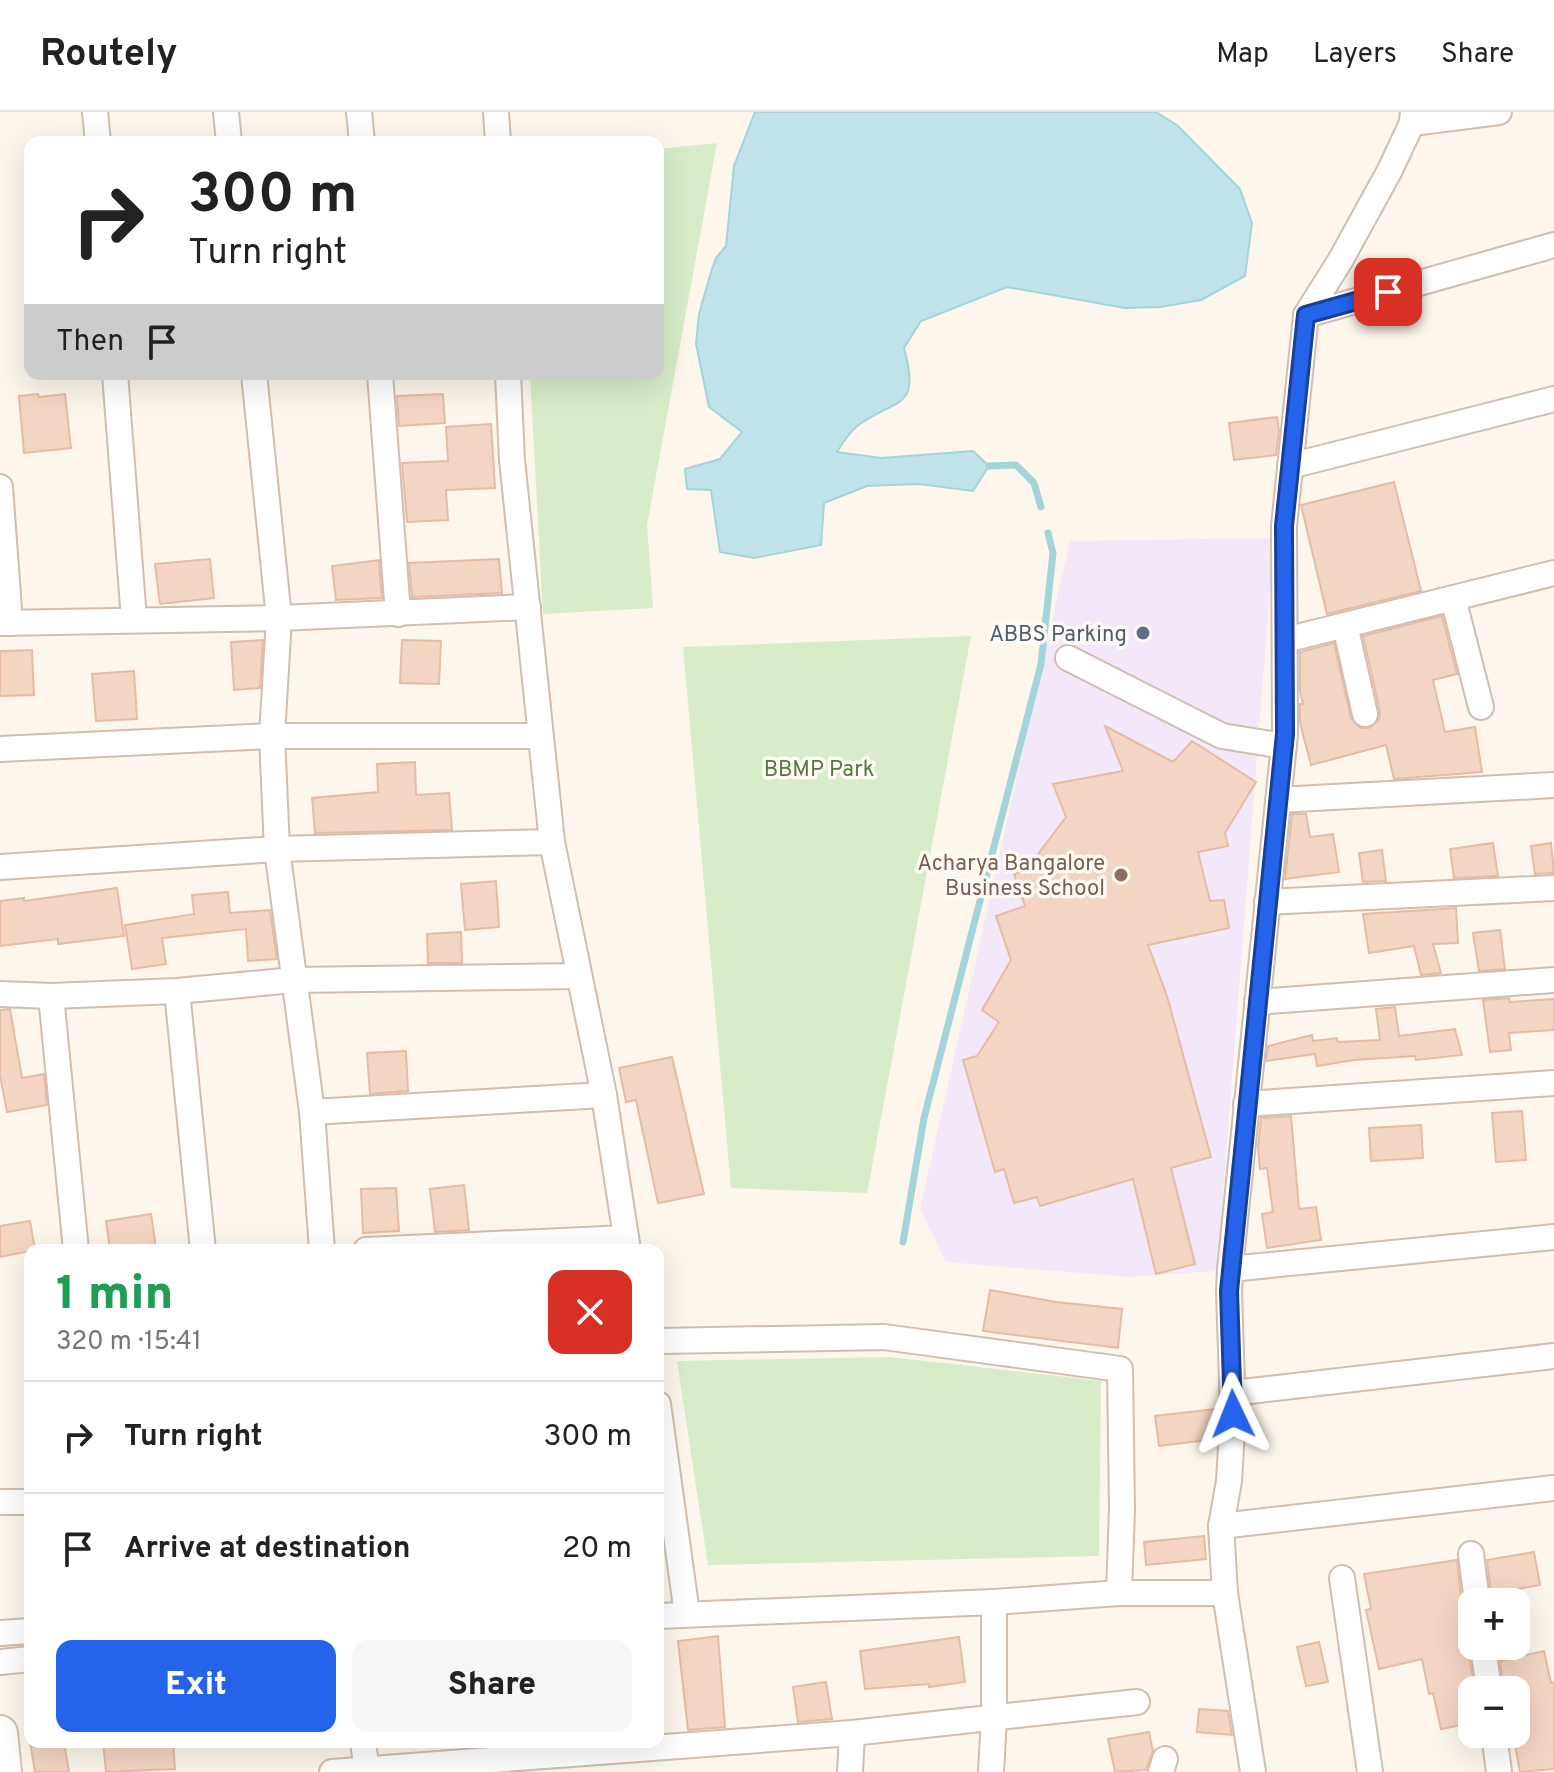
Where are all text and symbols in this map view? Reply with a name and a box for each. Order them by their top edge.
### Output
text: Routely [40,31,178,80]
text: Map [1216,37,1269,73]
text: Layers [1313,37,1397,73]
text: Share [1441,37,1514,73]
text: 300 m [188,162,358,232]
icon: right [56,168,160,272]
text: Turn right [188,231,347,277]
pin [1354,258,1422,326]
icon: arrive [1366,270,1410,314]
icon: arrive [140,320,184,364]
text: Then [56,324,124,361]
place label: ABBS Parking [989,622,1127,649]
marker: ABBS Parking [1134,624,1152,642]
park label: BBMP Park [764,757,874,784]
place label: Acharya Bangalore Business School [917,851,1105,903]
marker: Acharya Bangalore Business School [1112,866,1130,884]
text: 1 min [56,1266,173,1326]
button: close [548,1270,632,1354]
text: 320 m · 15:41 [56,1326,202,1359]
position arrow [1191,1372,1275,1456]
icon: right [56,1415,100,1459]
text: Turn right [124,1419,262,1456]
text: 300 m [543,1419,632,1456]
icon: arrive [56,1527,100,1571]
text: Arrive at destination [124,1531,410,1568]
text: 20 m [562,1531,632,1568]
map controls [1458,1588,1530,1748]
button: + [1458,1588,1530,1660]
button: Exit [56,1640,336,1732]
button: Share [352,1640,632,1732]
button: − [1458,1676,1530,1748]

